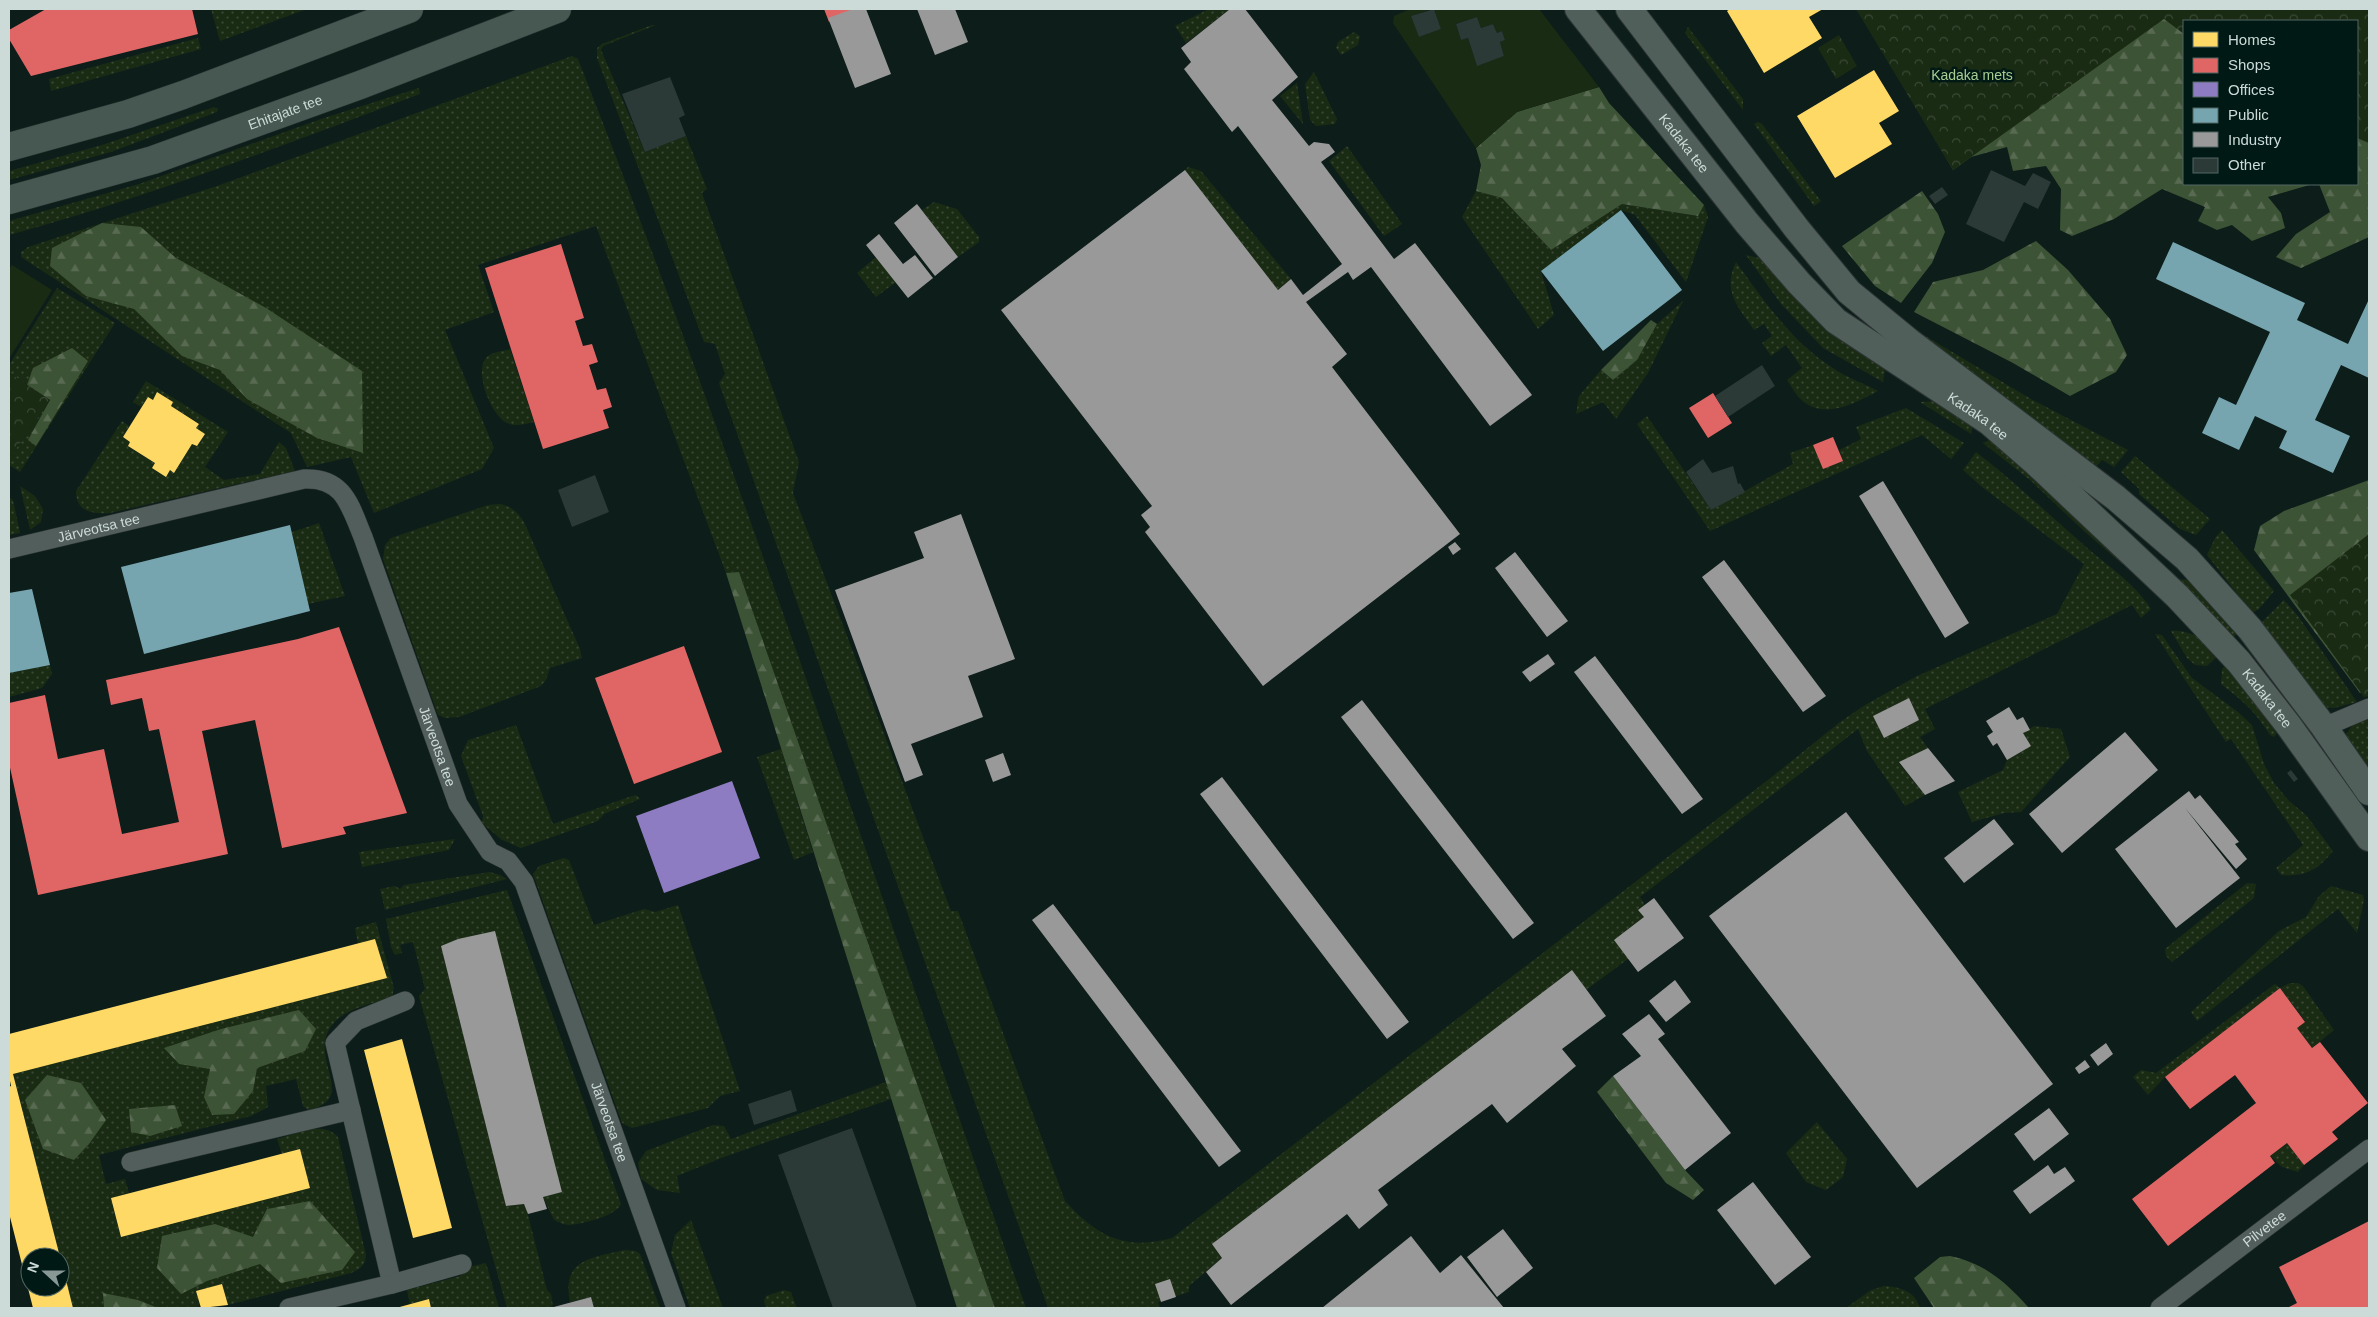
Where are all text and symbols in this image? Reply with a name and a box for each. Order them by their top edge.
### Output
legend [2183,20,2358,185]
text: Homes [2228,31,2276,48]
text: Shops [2228,56,2271,73]
park label: Kadaka mets [1931,67,2013,83]
text: Offices [2228,81,2274,98]
street label: Ehitajate tee [246,91,325,133]
text: Public [2228,106,2269,123]
street label: Kadaka tee [1656,110,1712,176]
text: Industry [2228,131,2282,148]
text: Other [2228,156,2266,173]
street label: Kadaka tee [1945,389,2012,443]
street label: Järveotsa tee [56,510,141,545]
street label: Kadaka tee [2239,665,2295,731]
street label: Järveotsa tee [416,704,459,789]
street label: Järveotsa tee [588,1079,631,1164]
street label: Pilvetee [2240,1207,2289,1250]
north arrow [20,1247,70,1297]
text: N [24,1260,42,1275]

